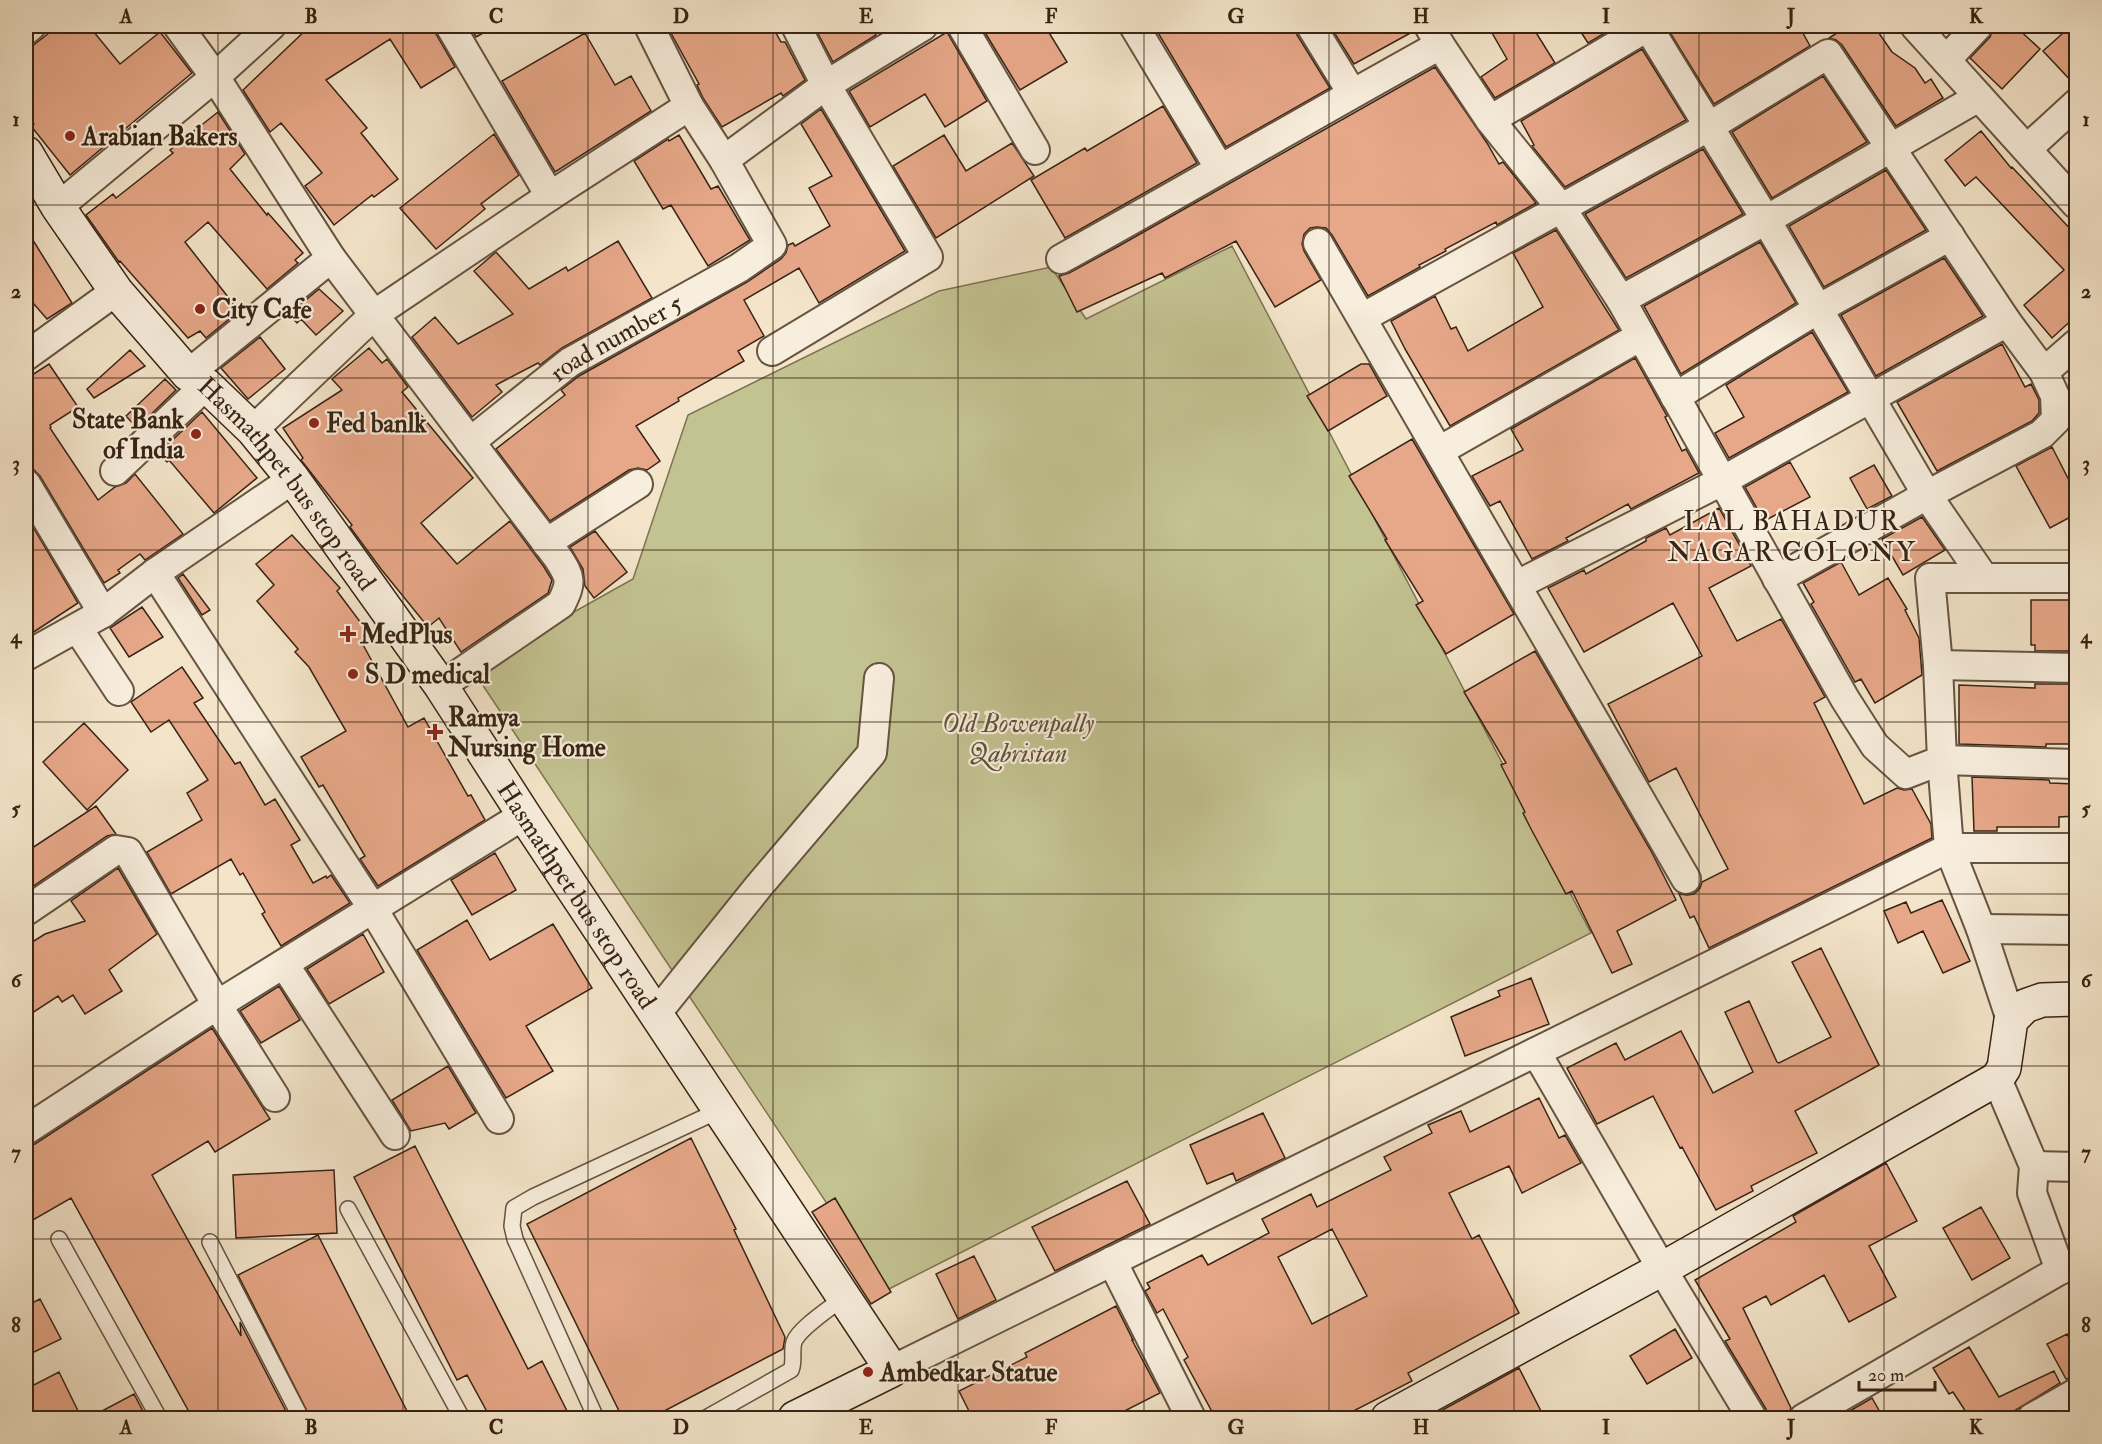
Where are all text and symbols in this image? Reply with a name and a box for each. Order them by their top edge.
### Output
text: A [119,4,133,29]
text: B [304,4,318,29]
text: C [489,4,503,29]
text: D [673,4,689,29]
text: E [859,4,874,29]
text: F [1045,4,1058,29]
text: G [1228,4,1245,29]
text: H [1413,4,1429,29]
text: I [1602,4,1610,29]
text: J [1786,4,1795,29]
text: K [1969,4,1984,29]
text: 1 [12,107,20,132]
text: 1 [2082,107,2090,132]
place label: Arabian Bakers [81,121,237,153]
marker: Arabian Bakers [63,129,77,143]
text: 2 [11,279,21,304]
text: 2 [2081,279,2091,304]
street label: road number 5 [543,287,689,389]
place label: City Cafe [212,294,312,327]
marker: City Cafe [193,302,207,316]
street label: Hasmathpet bus stop road [191,371,383,597]
place label: State Bank of India [72,404,185,466]
place label: Fed banlk [326,408,427,440]
marker: Fed banlk [307,416,321,430]
marker: State Bank of India [189,427,203,441]
text: 3 [12,451,20,476]
text: 3 [2082,451,2090,476]
district label: LAL BAHADUR NAGAR COLONY [1667,505,1917,569]
place label: MedPlus [359,619,453,651]
text: 4 [10,624,23,649]
text: 4 [2080,624,2093,649]
marker: MedPlus [341,627,355,641]
place label: S D medical [365,659,490,691]
marker: S D medical [346,667,360,681]
place label: Ramya Nursing Home [447,702,606,765]
park label: Old Bowenpally Qabristan [942,708,1094,771]
marker: Ramya Nursing Home [426,723,444,741]
street label: Hasmathpet bus stop road [490,776,663,1016]
text: 5 [12,796,22,821]
text: 5 [2082,796,2092,821]
text: 6 [11,968,23,993]
text: 6 [2081,968,2093,993]
text: 7 [11,1140,21,1165]
text: 7 [2081,1140,2091,1165]
text: 8 [11,1313,21,1338]
text: 8 [2081,1313,2091,1338]
scale bar [1859,1354,1936,1392]
place label: Ambedkar Statue [879,1357,1058,1389]
text: 20 m [1868,1364,1904,1387]
marker: Ambedkar Statue [861,1365,875,1379]
text: A [119,1415,133,1440]
text: B [304,1415,318,1440]
text: C [489,1415,503,1440]
text: D [673,1415,689,1440]
text: E [859,1415,874,1440]
text: F [1045,1415,1058,1440]
text: G [1228,1415,1245,1440]
text: H [1413,1415,1429,1440]
text: I [1602,1415,1610,1440]
text: J [1786,1415,1795,1440]
text: K [1969,1415,1984,1440]

